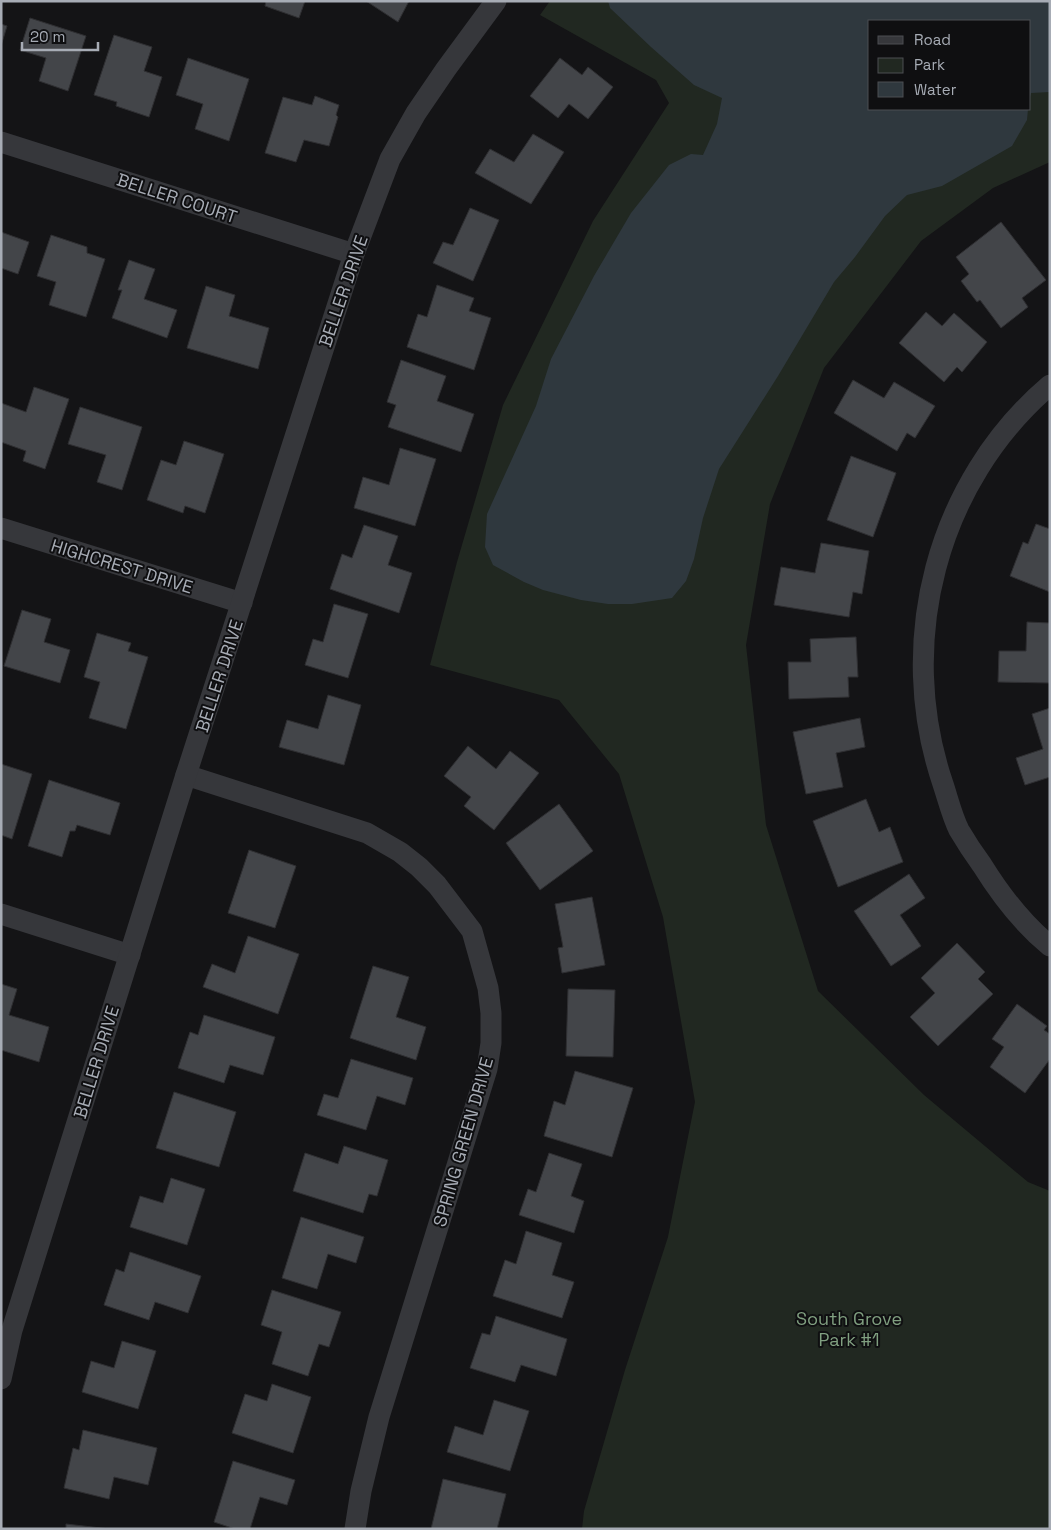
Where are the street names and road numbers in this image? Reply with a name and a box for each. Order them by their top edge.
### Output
street label: BELLER COURT [114,168,240,228]
street label: BELLER DRIVE [313,232,373,350]
street label: HIGHCREST DRIVE [48,533,196,599]
street label: BELLER DRIVE [190,617,248,735]
street label: BELLER DRIVE [68,1003,124,1121]
street label: SPRING GREEN DRIVE [428,1055,498,1229]

